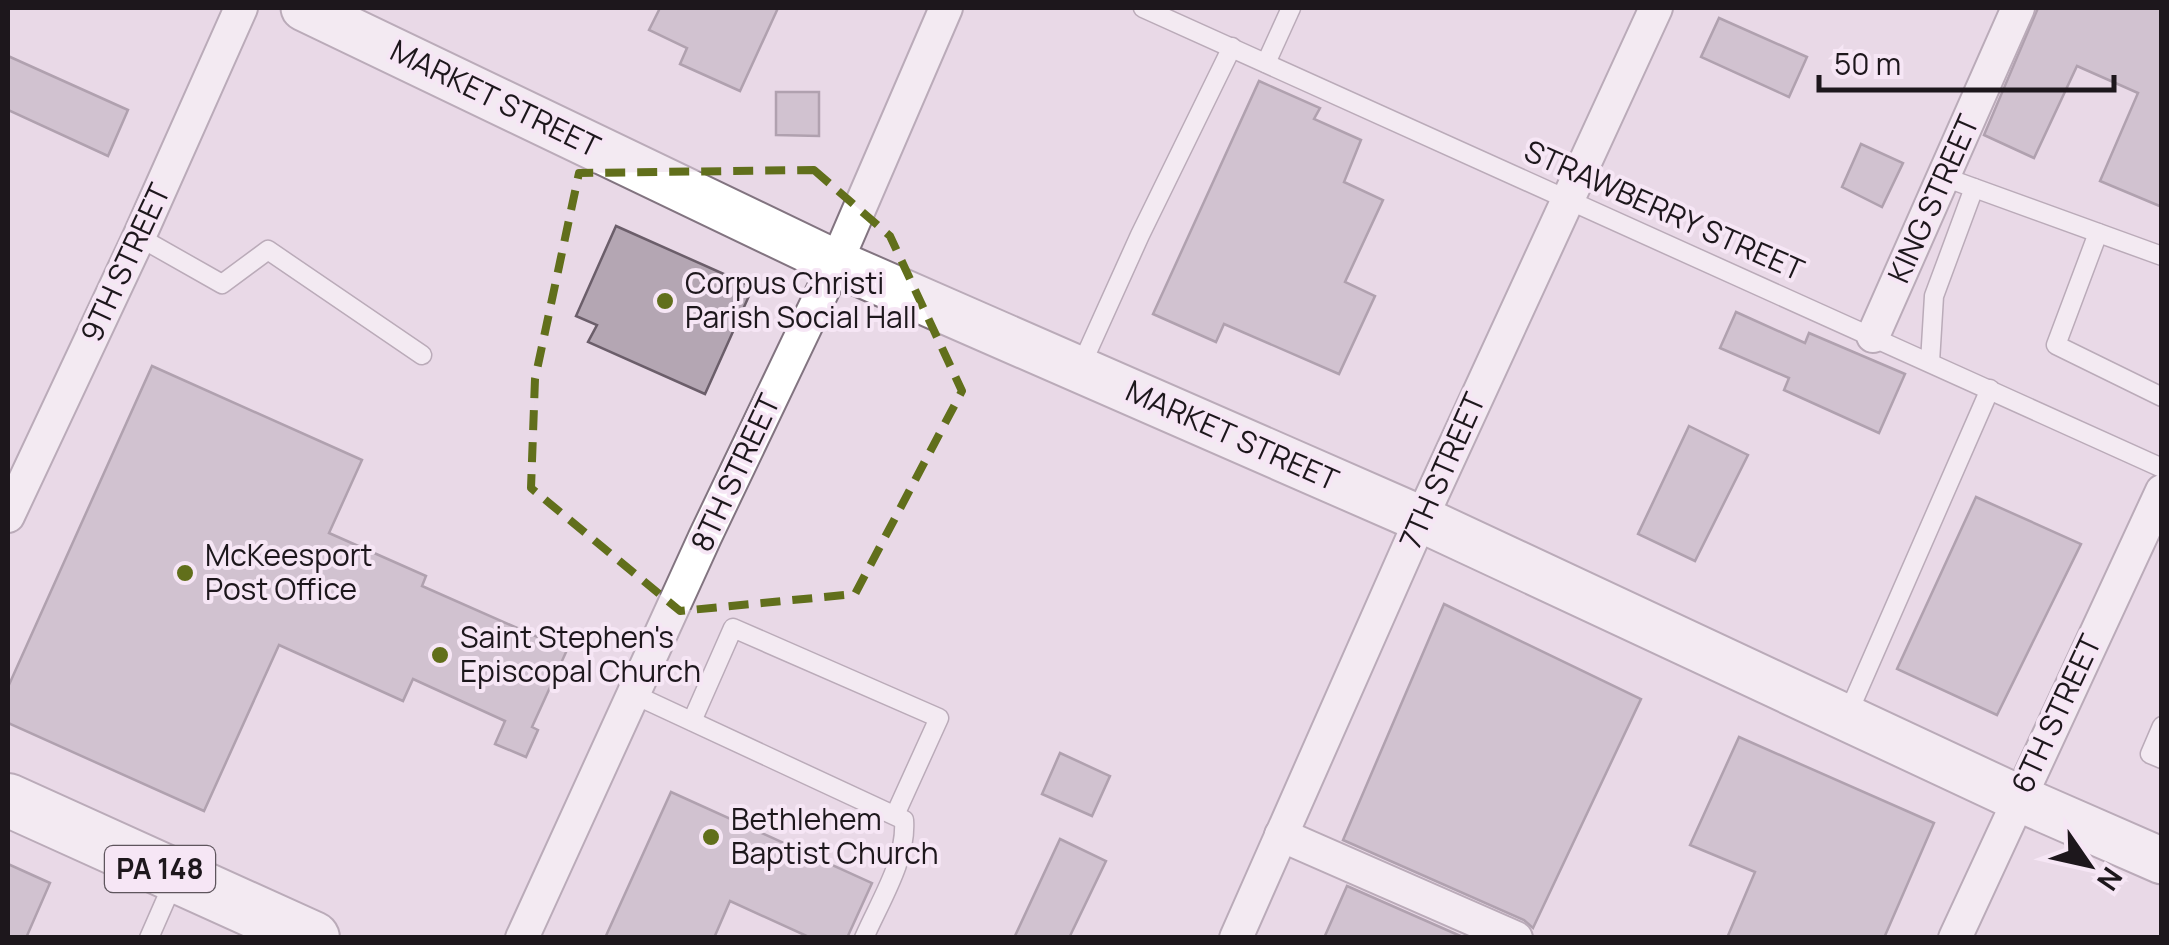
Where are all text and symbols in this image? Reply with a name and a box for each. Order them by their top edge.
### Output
street label: MARKET STREET [384,29,607,166]
scale bar [1819,30,2114,92]
text: 50 m [1834,43,1901,84]
street label: KING STREET [1877,108,1988,289]
street label: STRAWBERRY STREET [1518,129,1811,290]
street label: 9TH STREET [70,176,179,348]
place label: Corpus Christi Parish Social Hall [685,262,917,337]
marker: Corpus Christi Parish Social Hall [654,290,676,312]
street label: MARKET STREET [1120,369,1345,500]
street label: 7TH STREET [1389,386,1494,555]
street label: 8TH STREET [680,387,789,558]
place label: McKeesport Post Office [205,534,373,609]
marker: McKeesport Post Office [174,562,196,584]
place label: Saint Stephen's Episcopal Church [460,616,701,691]
street label: 6TH STREET [2001,627,2110,799]
marker: Saint Stephen's Episcopal Church [429,644,451,666]
place label: Bethlehem Baptist Church [731,798,939,873]
north arrow [2039,815,2139,915]
marker: Bethlehem Baptist Church [700,826,722,848]
road number: PA 148 [105,846,215,892]
text: N [2089,861,2132,898]

